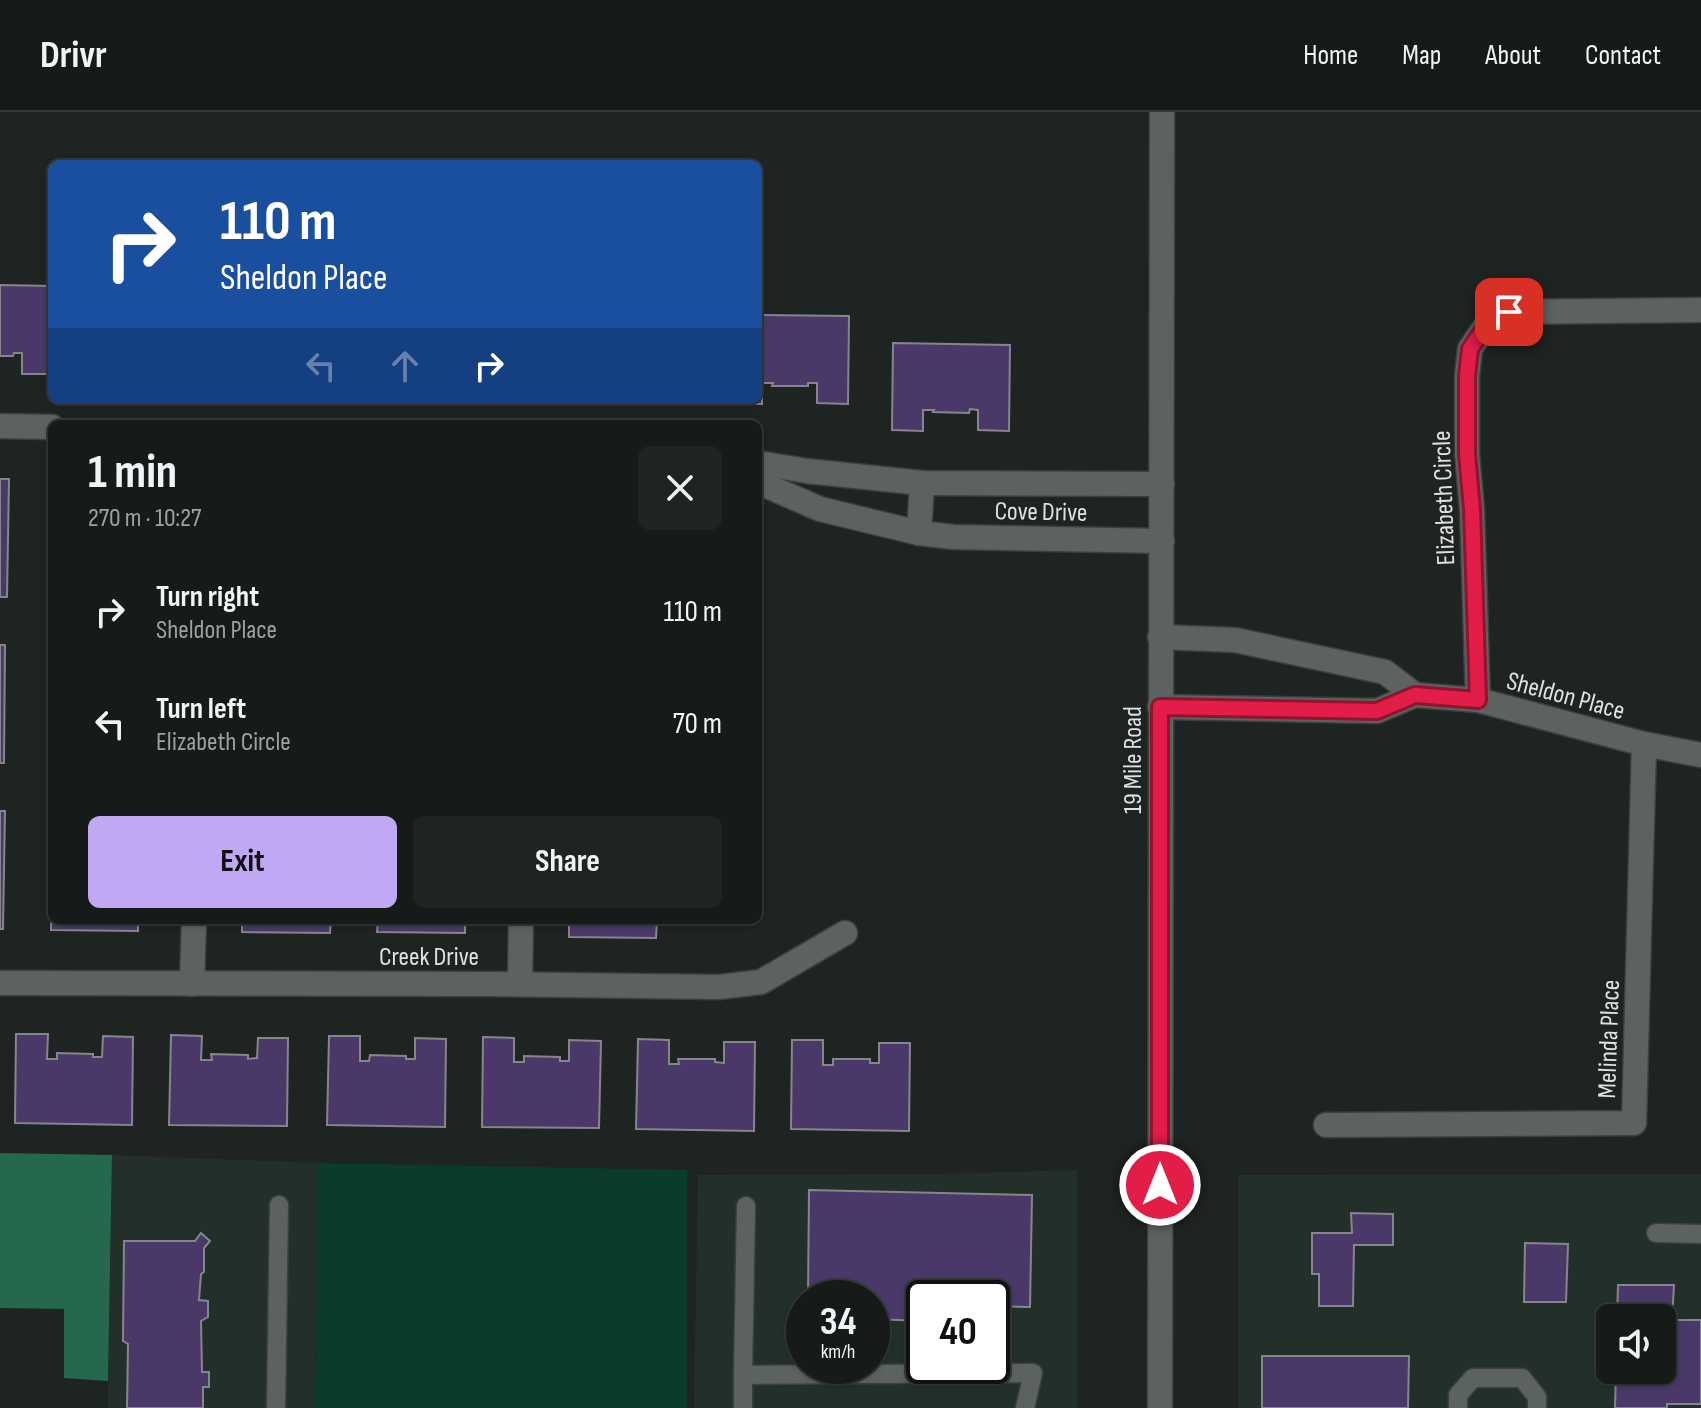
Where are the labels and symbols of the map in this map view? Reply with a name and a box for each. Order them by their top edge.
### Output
pin [1475,278,1543,346]
street label: Elizabeth Circle [1427,430,1462,566]
street label: Cove Drive [994,496,1088,529]
street label: Sheldon Place [1503,666,1628,727]
street label: 19 Mile Road [1118,706,1149,814]
street label: Creek Drive [379,942,479,973]
street label: Melinda Place [1592,979,1627,1099]
position arrow [1118,1143,1202,1227]
speed limit sign: 40 [906,1280,1010,1384]

